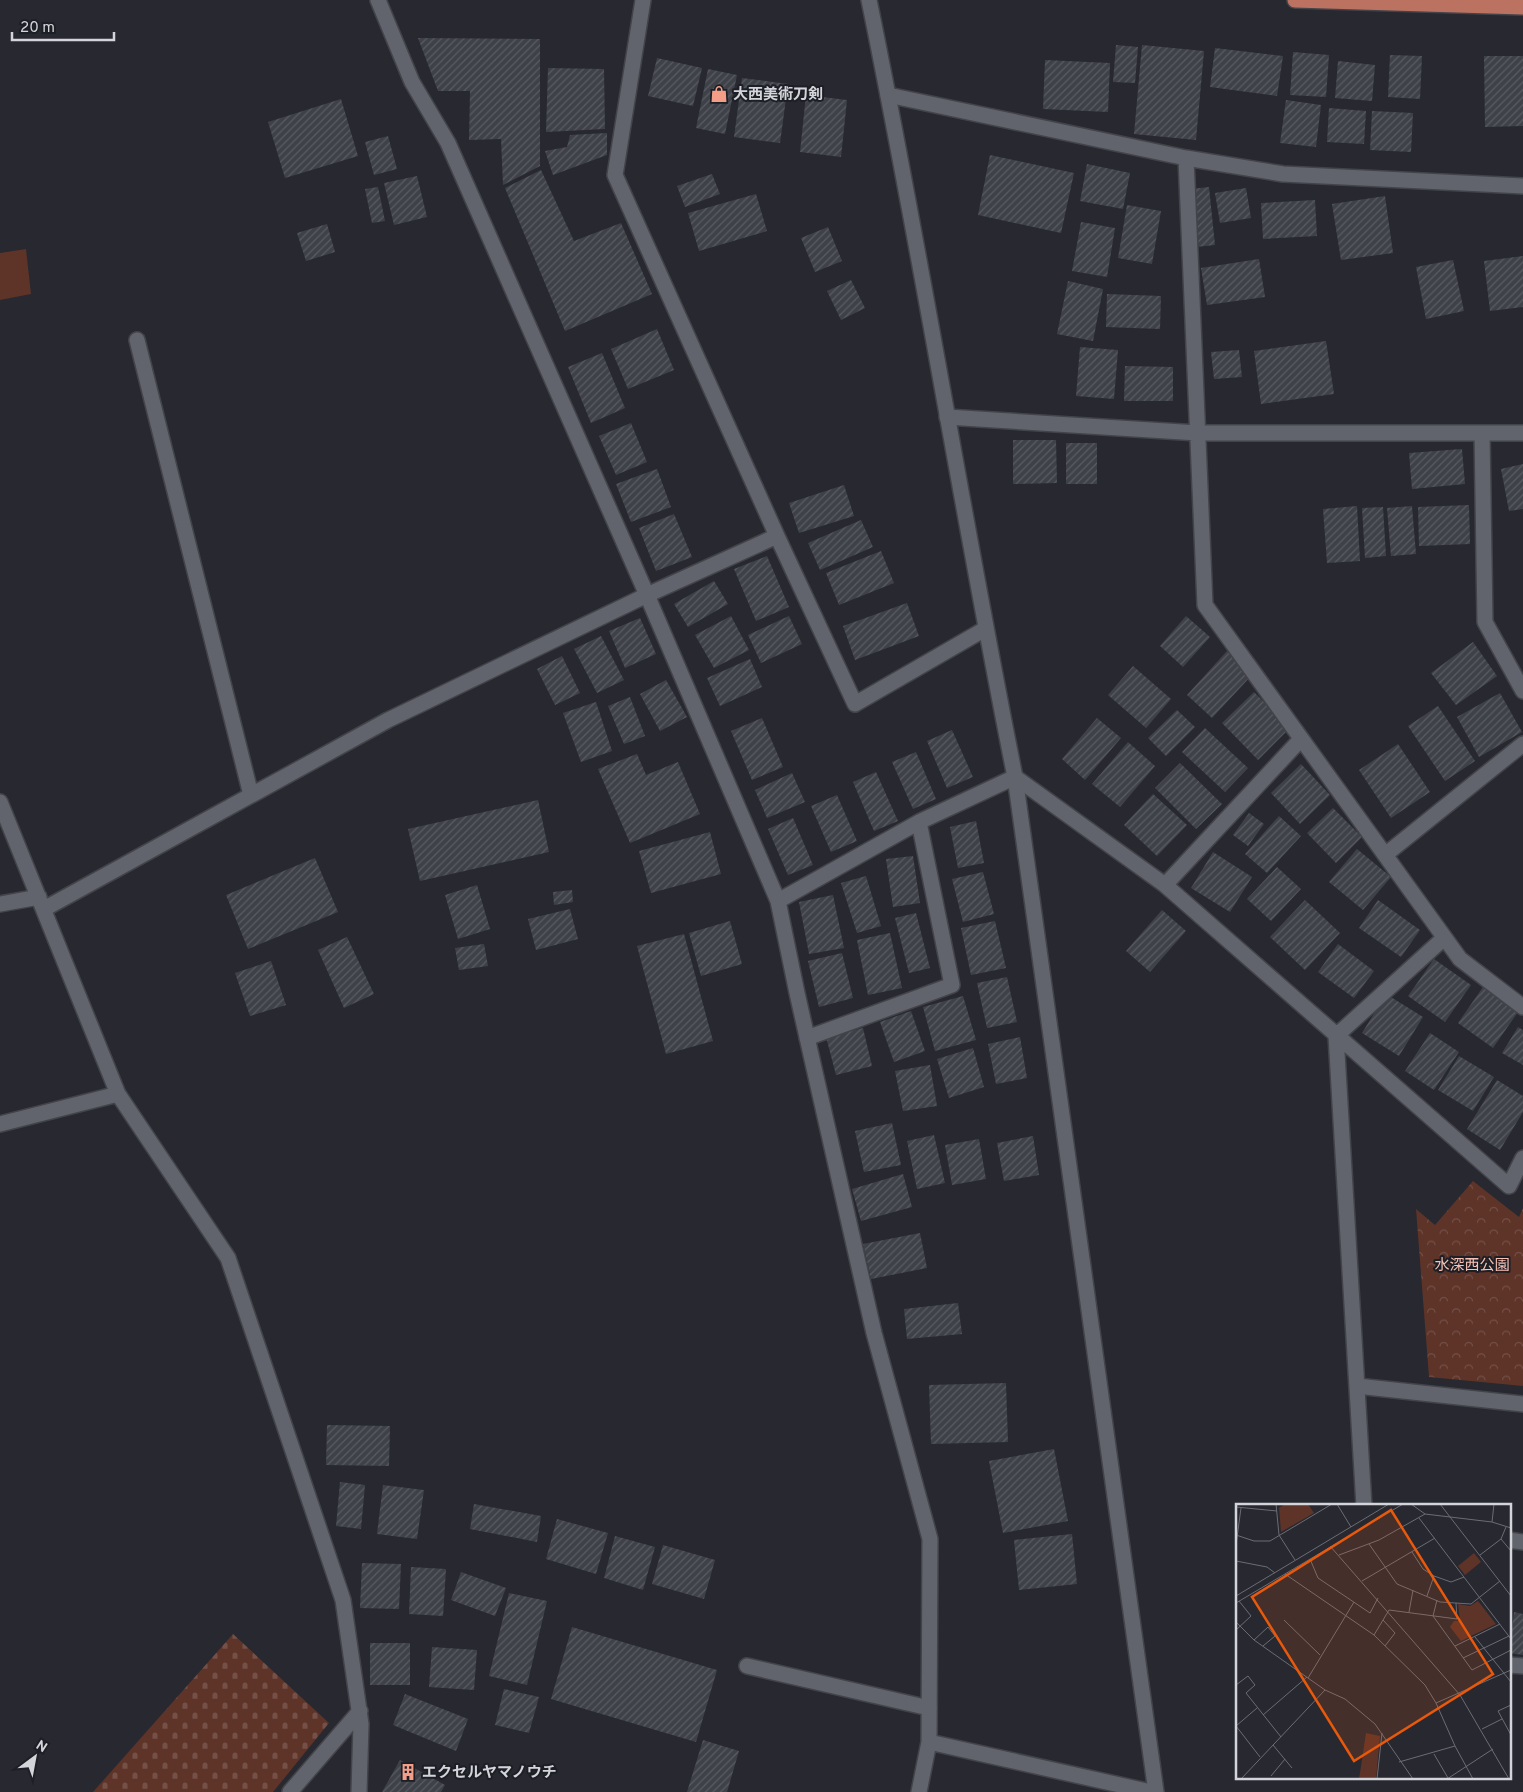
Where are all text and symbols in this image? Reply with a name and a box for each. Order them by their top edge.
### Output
scale bar [12,10,115,42]
text: 20 m [20,19,55,38]
shop icon: 大西美術刀剣 [709,84,729,104]
place label: 大西美術刀剣 [733,86,823,105]
park label: 水深西公園 [1434,1257,1510,1276]
inset map [1236,1504,1510,1780]
north arrow [10,1732,60,1782]
text: N [32,1737,50,1757]
building icon: エクセルヤマノウチ [398,1762,418,1782]
place label: エクセルヤマノウチ [422,1764,557,1783]

